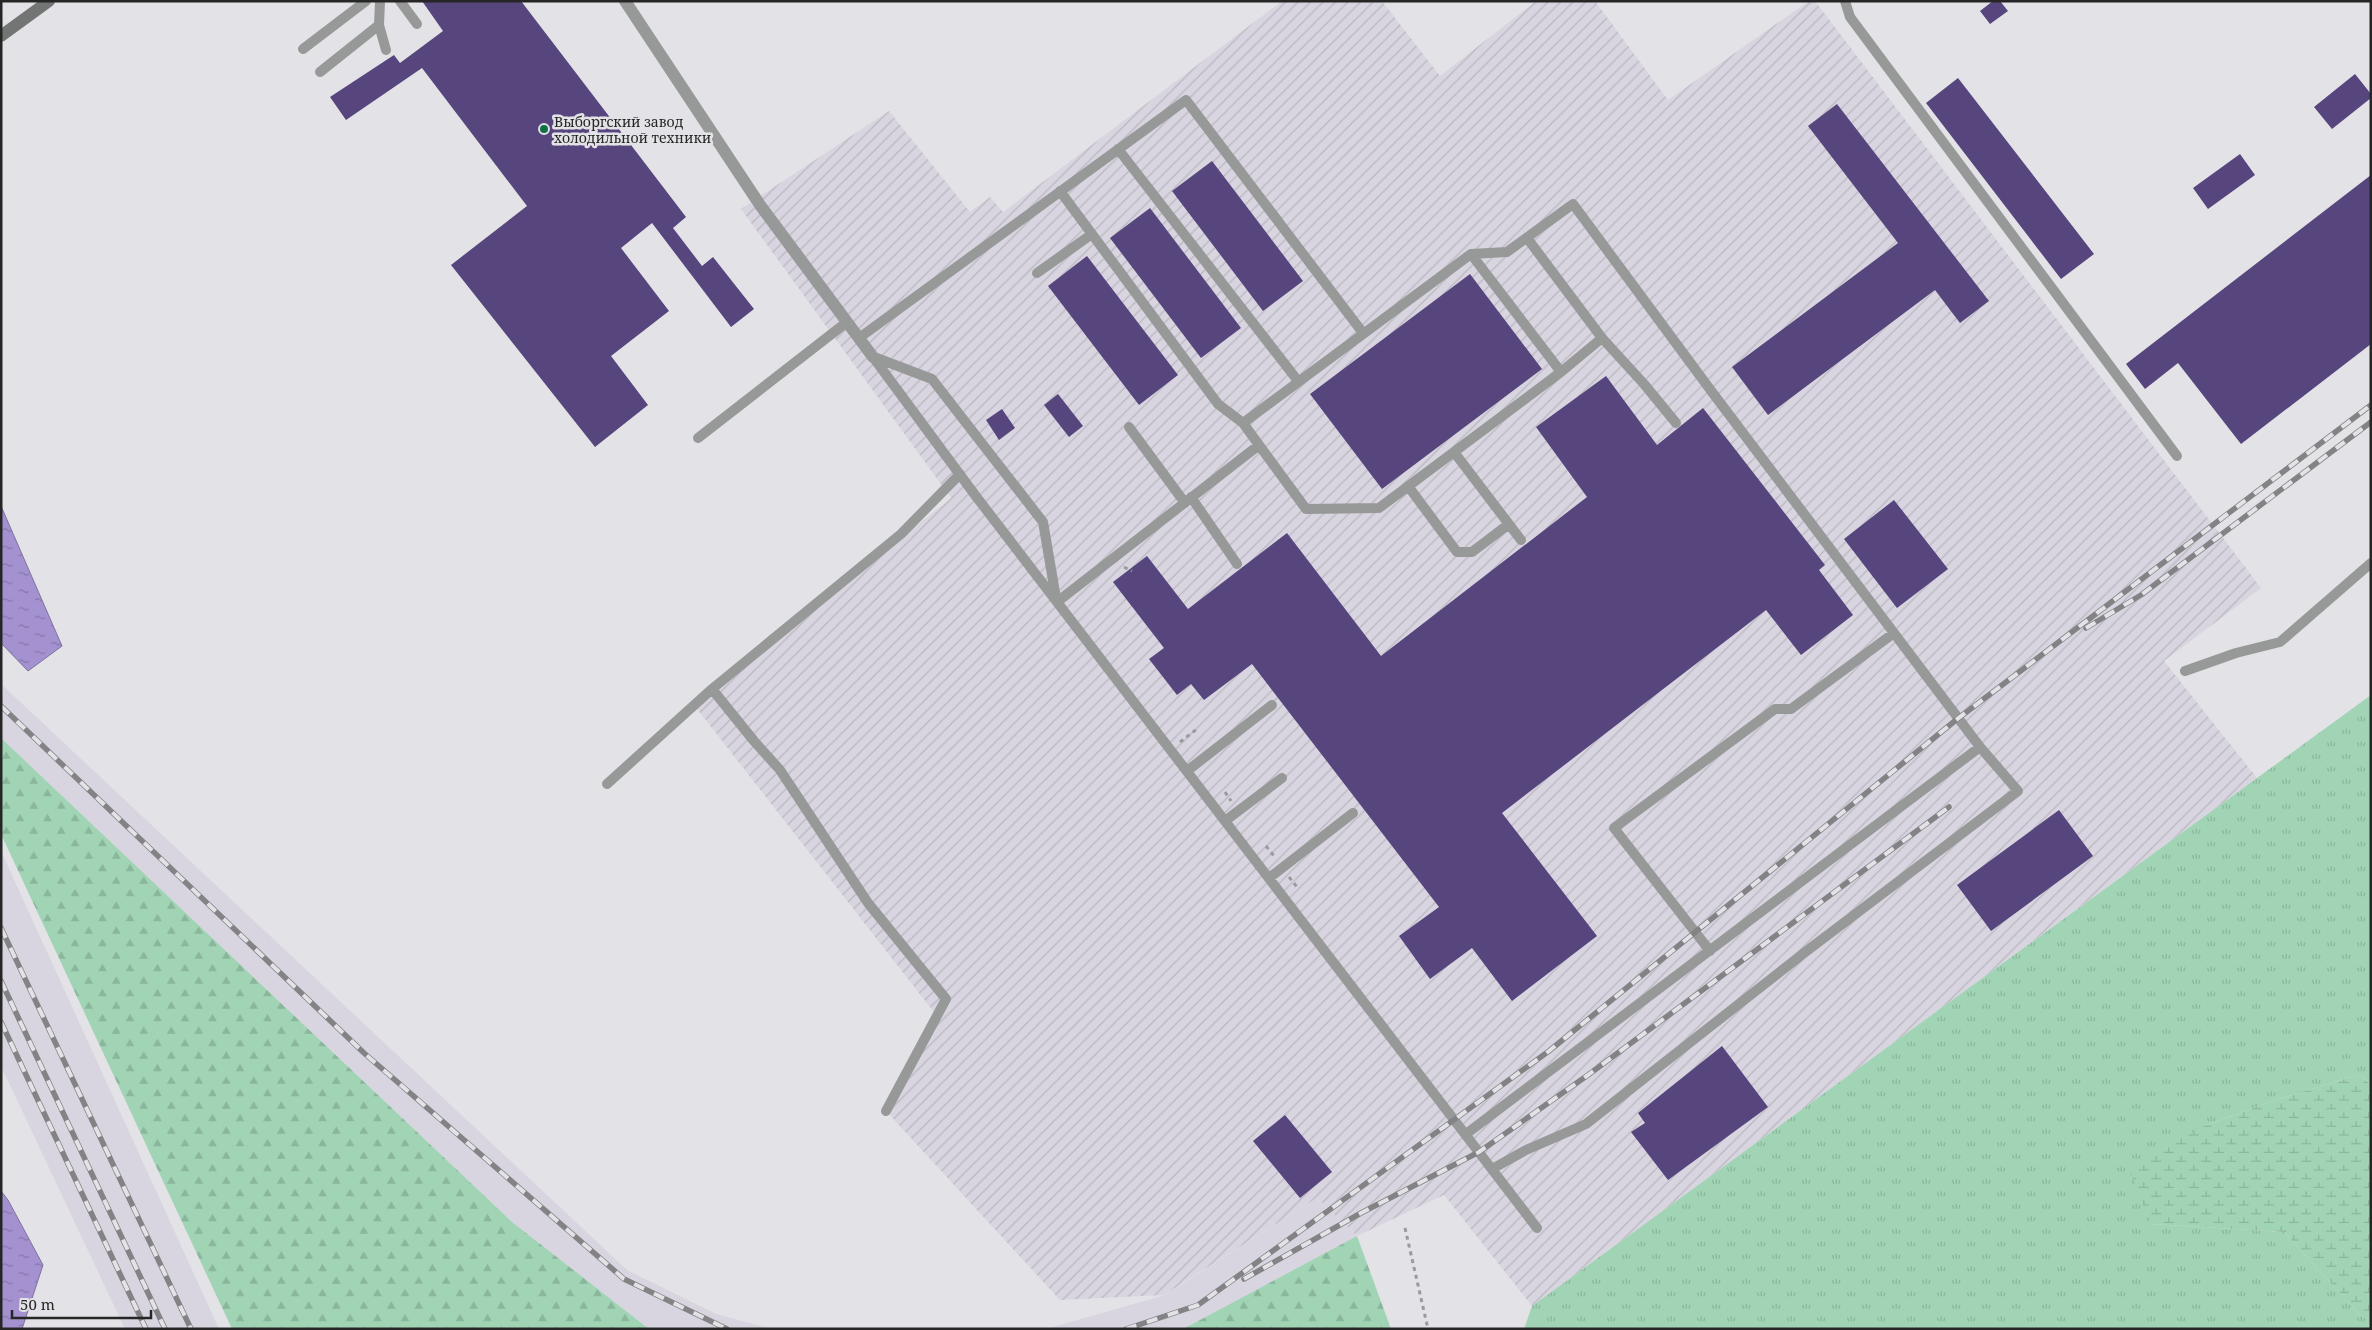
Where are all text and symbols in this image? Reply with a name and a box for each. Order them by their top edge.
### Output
place label: Выборгский завод холодильной техники [554,112,711,147]
marker: Выборгский завод холодильной техники [538,123,550,135]
scale bar [12,1288,151,1320]
text: 50 m [20,1294,55,1314]

